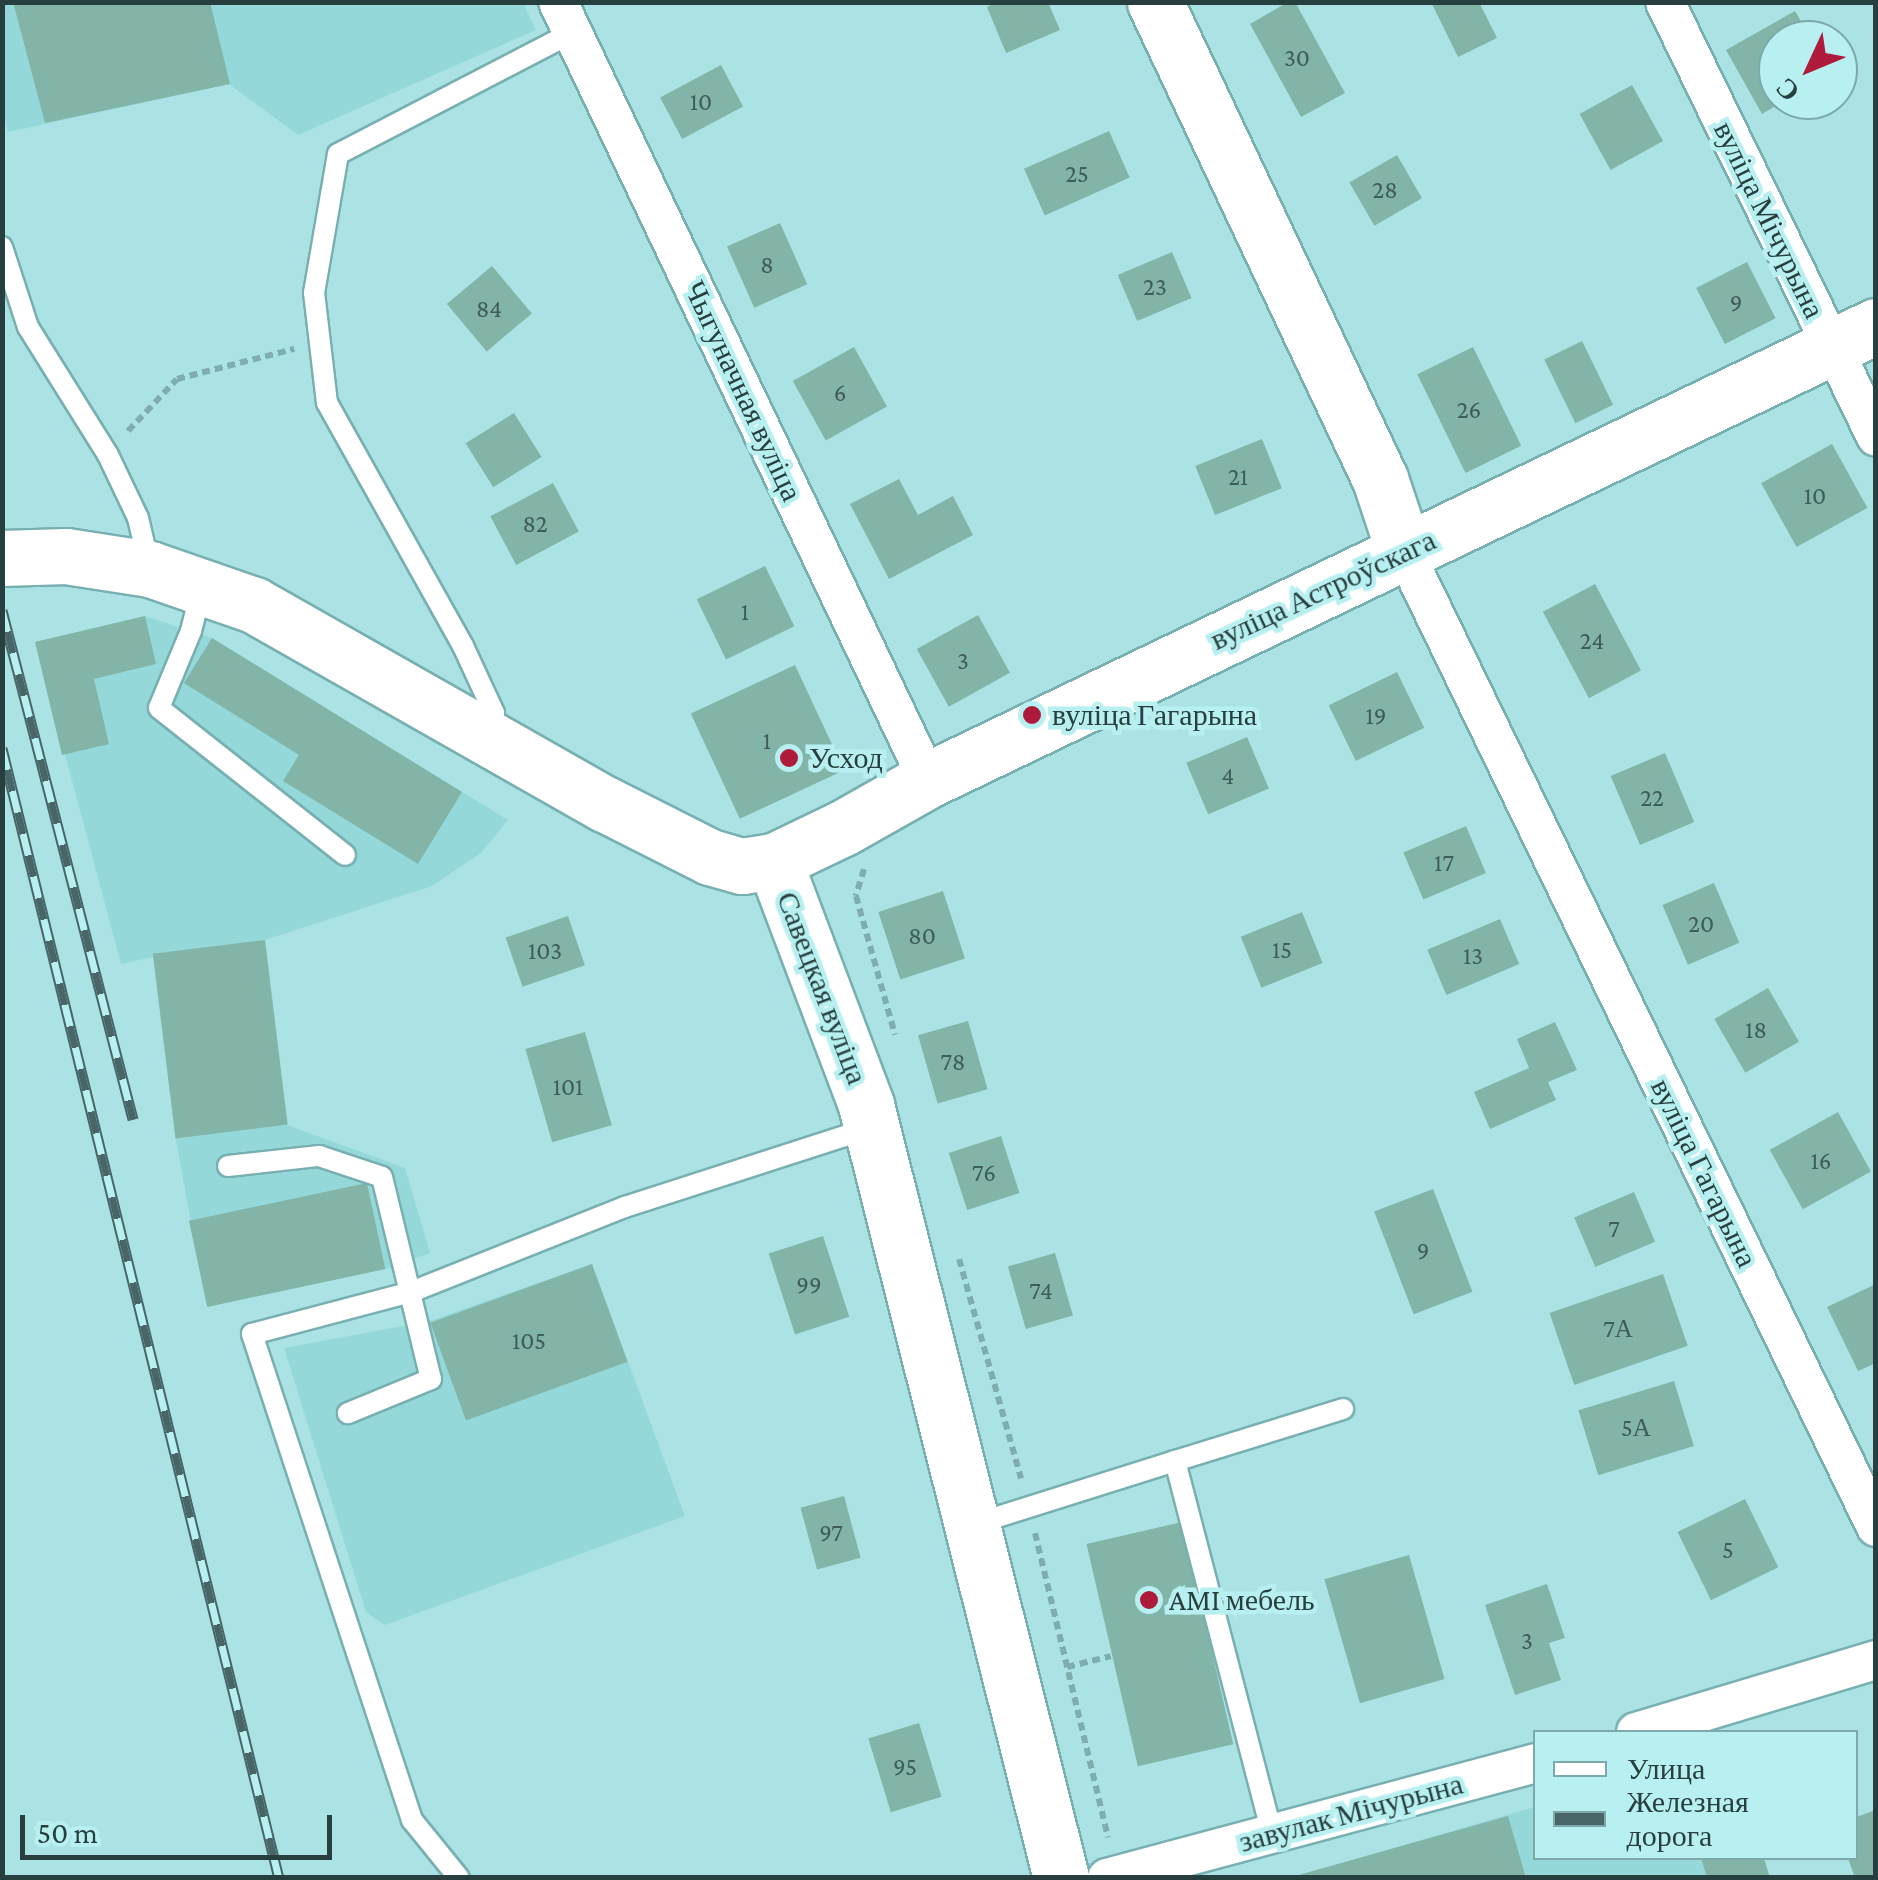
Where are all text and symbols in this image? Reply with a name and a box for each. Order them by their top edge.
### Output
north arrow [1758,20,1858,120]
house number: 30 [1284,43,1310,73]
text: С [1769,72,1806,108]
house number: 10 [690,87,712,117]
street label: вуліца Мічурына [1706,116,1832,324]
house number: 25 [1065,159,1089,189]
house number: 28 [1372,175,1398,205]
house number: 8 [760,250,774,280]
house number: 23 [1143,272,1167,302]
street label: Чыгуначная вуліца [676,275,810,507]
house number: 9 [1730,288,1742,318]
house number: 84 [476,294,502,324]
house number: 6 [834,378,846,408]
house number: 26 [1457,395,1481,425]
house number: 21 [1228,462,1248,492]
house number: 10 [1804,481,1826,511]
house number: 82 [522,509,548,539]
street label: вуліца Астроўскага [1205,522,1441,658]
house number: 1 [741,597,749,627]
house number: 24 [1580,626,1604,656]
house number: 3 [957,646,969,676]
place label: вуліца Гагарына [1052,697,1257,733]
house number: 19 [1366,701,1386,731]
marker: вуліца Гагарына [1021,704,1043,726]
house number: 1 [763,726,771,756]
place label: Усход [809,740,883,776]
marker: Усход [778,747,800,769]
house number: 4 [1222,761,1234,791]
house number: 22 [1640,783,1664,813]
house number: 17 [1434,848,1454,878]
street label: Савецкая вуліца [769,887,875,1089]
house number: 20 [1688,909,1714,939]
house number: 80 [908,921,936,951]
house number: 15 [1272,935,1292,965]
house number: 103 [528,936,562,966]
house number: 13 [1463,941,1483,971]
house number: 18 [1745,1015,1767,1045]
house number: 78 [941,1047,965,1077]
house number: 101 [553,1072,583,1102]
street label: вуліца Гагарына [1643,1073,1765,1273]
house number: 16 [1811,1146,1831,1176]
house number: 76 [972,1158,996,1188]
house number: 7 [1608,1214,1620,1244]
house number: 9 [1417,1236,1429,1266]
house number: 99 [796,1270,822,1300]
house number: 74 [1029,1276,1053,1306]
house number: 7А [1603,1314,1633,1344]
house number: 105 [512,1326,546,1356]
house number: 5А [1621,1413,1651,1443]
house number: 97 [819,1518,843,1548]
house number: 5 [1722,1535,1734,1565]
place label: AMI мебель [1169,1582,1315,1618]
marker: AMI мебель [1138,1589,1160,1611]
house number: 3 [1521,1626,1533,1656]
legend [1533,1730,1858,1860]
house number: 95 [893,1752,917,1782]
text: Улица [1627,1752,1705,1785]
street label: завулак Мічурына [1235,1766,1467,1860]
text: Железная дорога [1626,1785,1749,1852]
scale bar [25,1795,338,1857]
text: 50 m [37,1816,98,1849]

